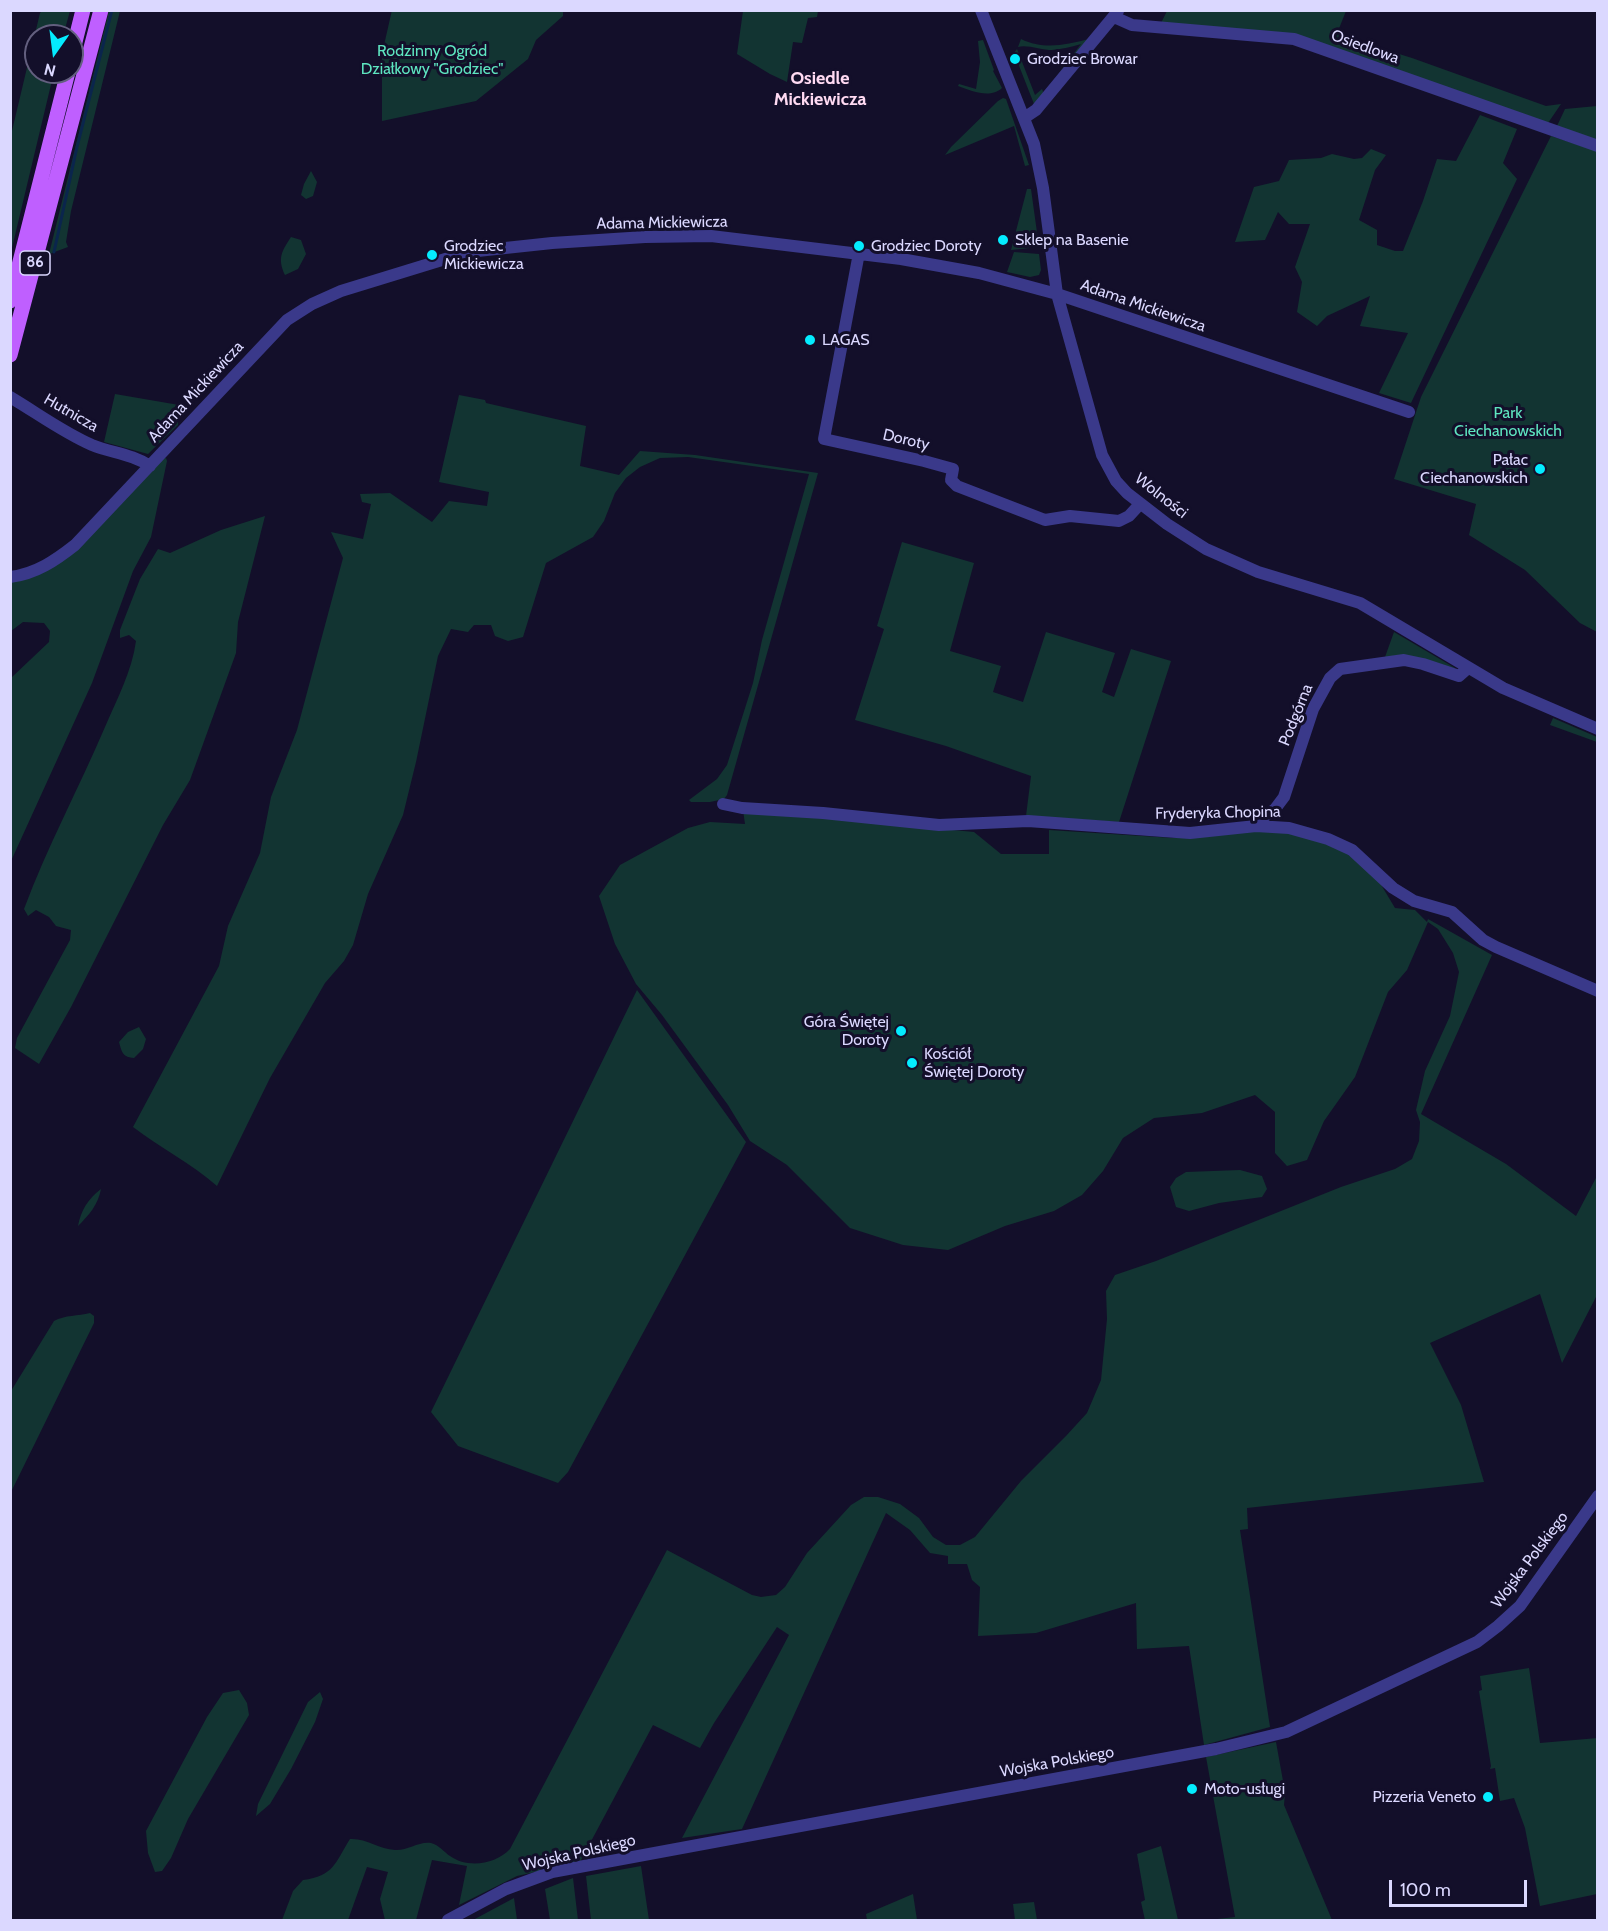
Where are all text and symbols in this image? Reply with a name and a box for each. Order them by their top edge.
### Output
north arrow [24,24,84,84]
street label: Osiedlowa [1328,26,1402,68]
park label: Rodzinny Ogród Działkowy "Grodziec" [361,41,503,79]
place label: Grodziec Browar [1027,49,1137,69]
marker: Grodziec Browar [1008,52,1022,66]
text: N [42,59,58,81]
district label: Osiedle Mickiewicza [774,68,866,110]
street label: Adama Mickiewicza [596,212,728,234]
place label: Sklep na Basenie [1015,230,1129,250]
marker: Sklep na Basenie [996,233,1010,247]
place label: Grodziec Mickiewicza [444,236,524,274]
place label: Grodziec Doroty [871,236,982,256]
marker: Grodziec Doroty [852,239,866,253]
marker: Grodziec Mickiewicza [425,248,439,262]
road number: 86 [20,251,50,275]
street label: Adama Mickiewicza [1078,276,1208,336]
place label: LAGAS [822,330,870,350]
marker: LAGAS [803,333,817,347]
street label: Adama Mickiewicza [144,337,248,447]
street label: Hutnicza [40,390,102,436]
park label: Park Ciechanowskich [1454,403,1562,441]
street label: Doroty [881,425,931,455]
place label: Pałac Ciechanowskich [1420,450,1528,488]
marker: Pałac Ciechanowskich [1533,462,1547,476]
street label: Wolności [1131,469,1191,523]
street label: Podgórna [1275,681,1317,749]
street label: Fryderyka Chopina [1155,802,1281,824]
place label: Góra Świętej Doroty [804,1012,889,1050]
marker: Góra Świętej Doroty [894,1024,908,1038]
place label: Kościół Świętej Doroty [924,1044,1024,1082]
marker: Kościół Świętej Doroty [905,1056,919,1070]
street label: Wojska Polskiego [1488,1508,1572,1612]
street label: Wojska Polskiego [999,1743,1115,1781]
place label: Moto-usługi [1204,1779,1285,1799]
marker: Moto-usługi [1185,1782,1199,1796]
place label: Pizzeria Veneto [1372,1787,1476,1807]
marker: Pizzeria Veneto [1481,1790,1495,1804]
street label: Wojska Polskiego [521,1831,637,1875]
scale bar [1392,1868,1530,1906]
text: 100 m [1400,1879,1451,1901]

